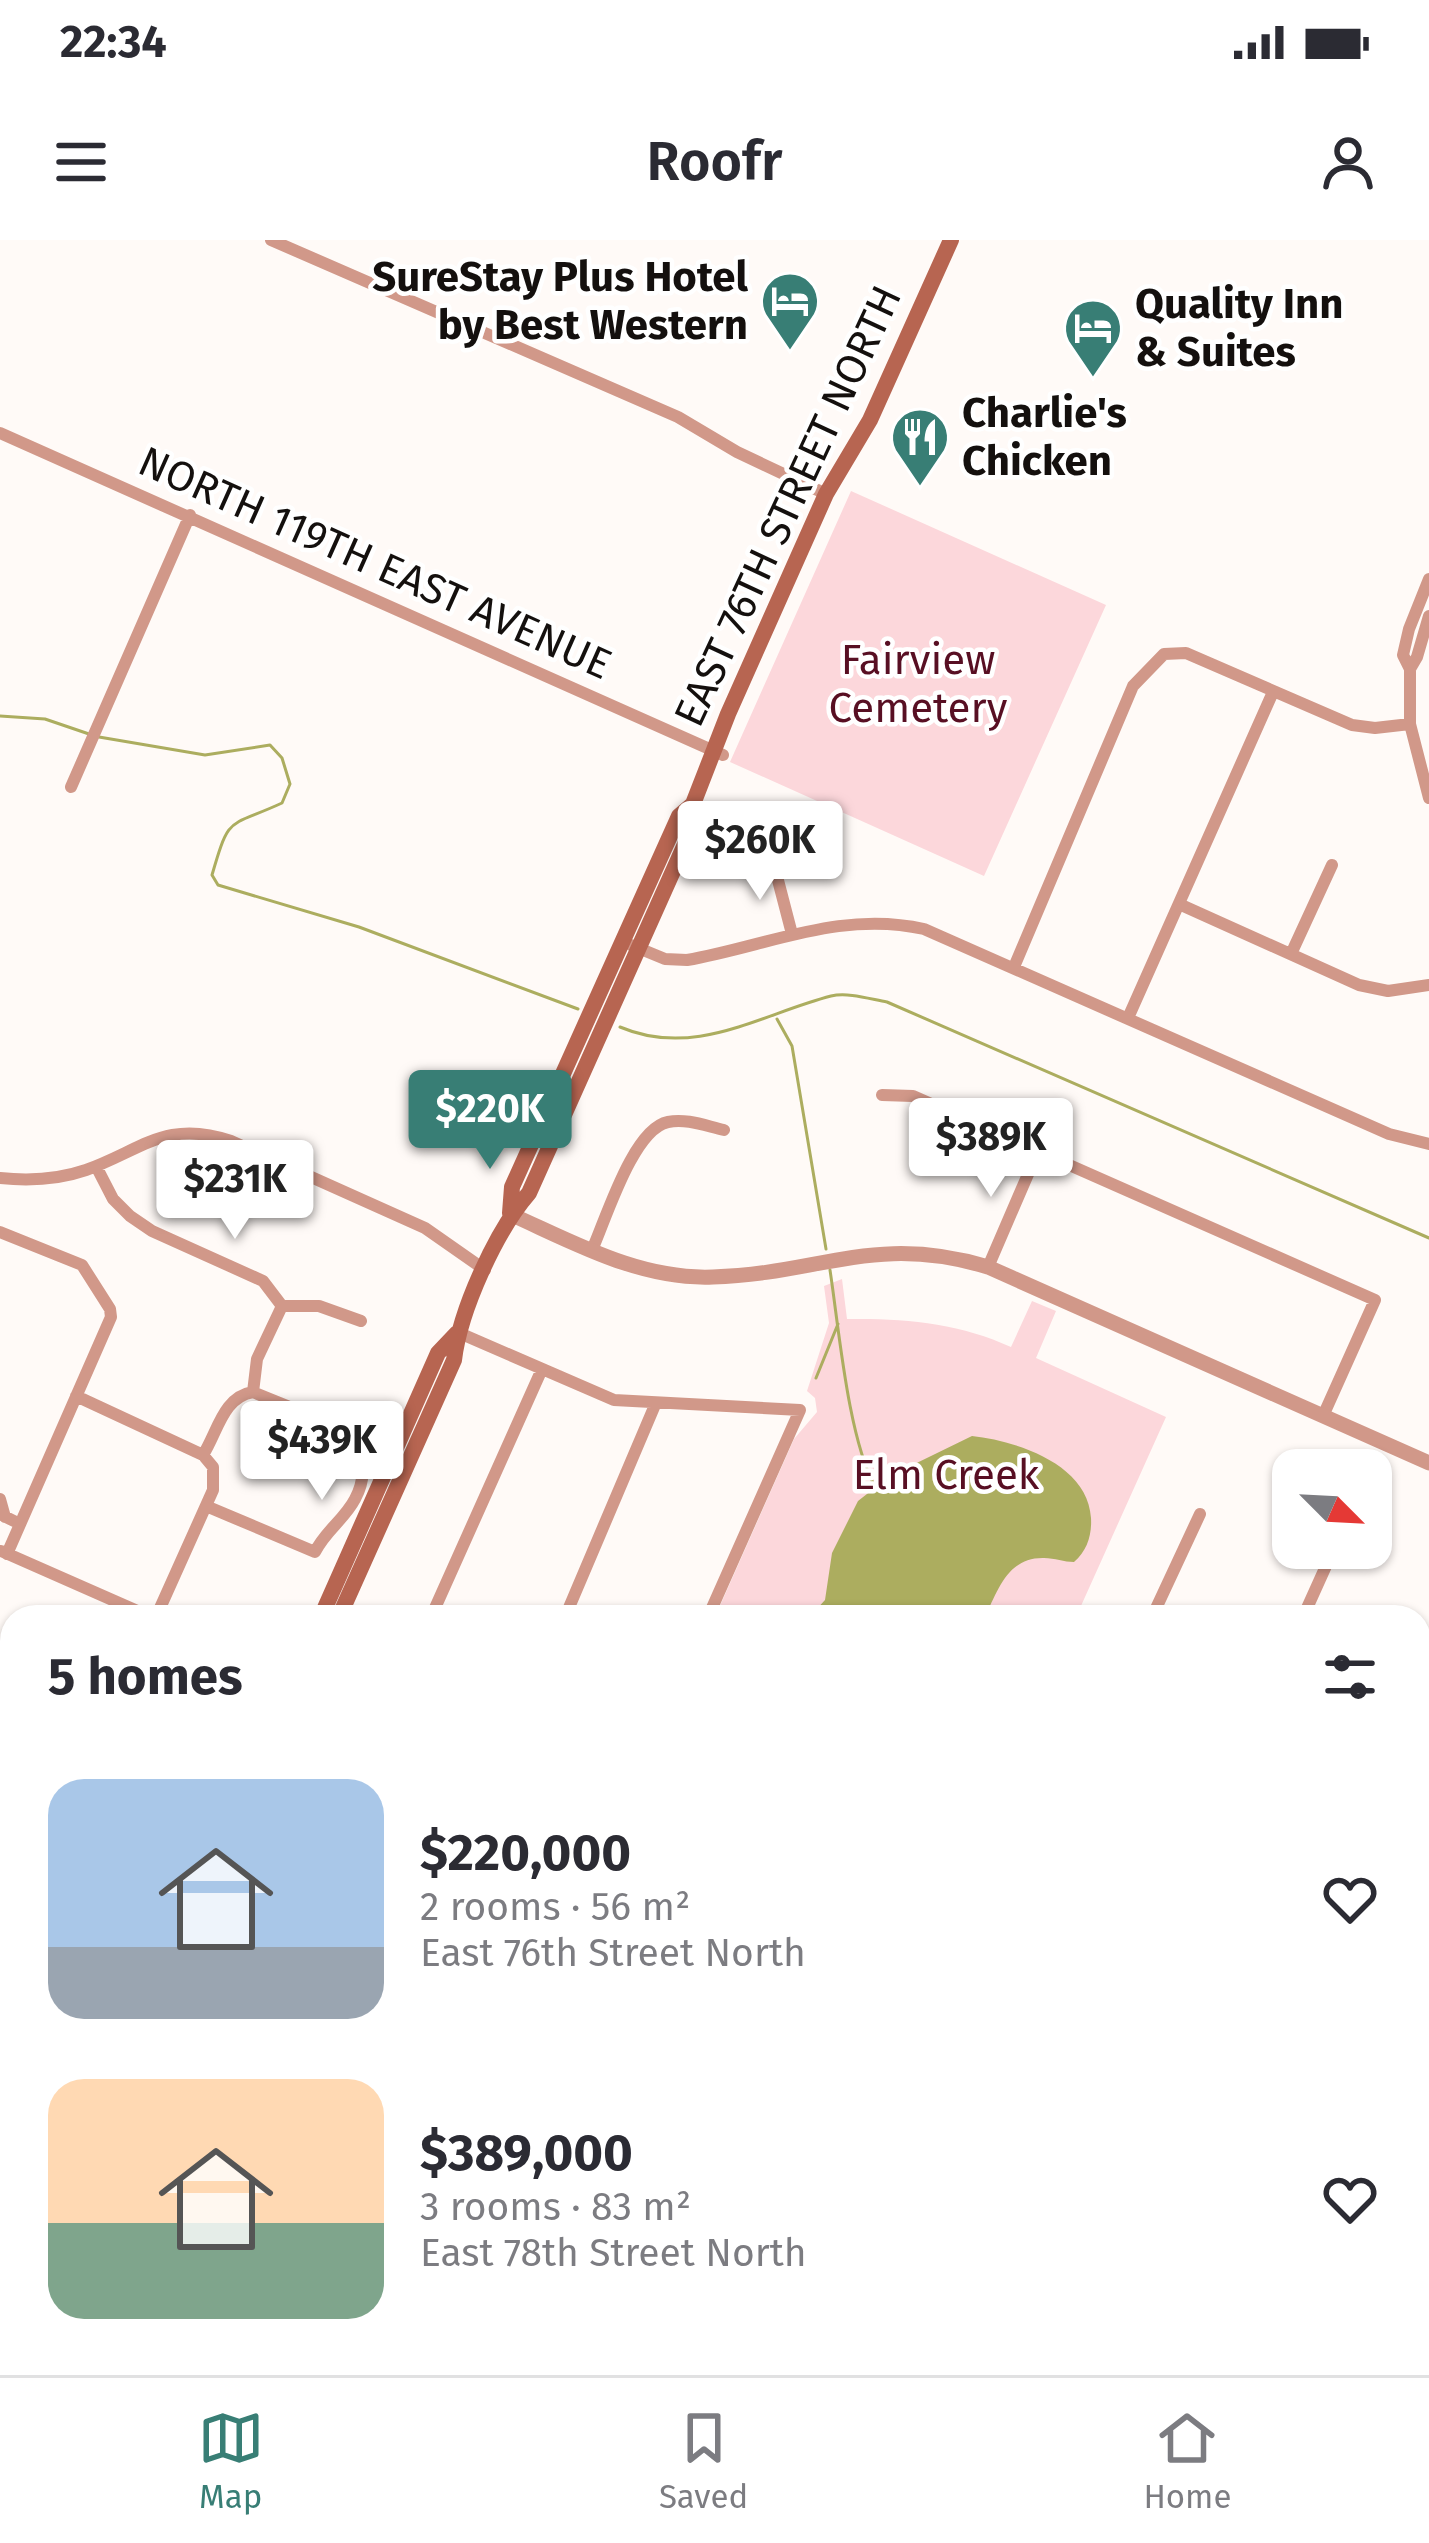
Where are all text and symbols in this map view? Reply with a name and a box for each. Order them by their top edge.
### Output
text: 22:34 [60,15,167,69]
icon: menu [48,129,114,195]
icon: person [1315,129,1381,195]
text: Roofr [647,130,782,194]
place label: SureStay Plus Hotel by Best Western [372,252,749,350]
hotel icon: SureStay Plus Hotel by Best Western [759,270,821,352]
street label: EAST 76TH STREET NORTH [664,278,912,734]
place label: Quality Inn & Suites [1135,279,1343,377]
hotel icon: Quality Inn & Suites [1062,297,1124,379]
place label: Charlie's Chicken [962,388,1127,486]
restaurant icon: Charlie's Chicken [889,406,951,488]
street label: NORTH 119TH EAST AVENUE [131,436,619,690]
park label: Fairview Cemetery [829,635,1008,733]
pin: $260K [676,801,844,903]
text: $260K [705,817,815,863]
pin: $220K [406,1070,574,1172]
text: $220K [436,1086,544,1132]
pin: $389K [907,1098,1075,1200]
text: $389K [936,1114,1046,1160]
pin: $231K [151,1140,319,1242]
text: $231K [183,1156,287,1202]
pin: $439K [238,1401,406,1503]
text: $439K [267,1417,377,1463]
north arrow [1272,1449,1392,1569]
map controls [1272,1449,1392,1569]
park label: Elm Creek [853,1450,1040,1500]
icon: filters [1317,1644,1383,1710]
text: 5 homes [48,1646,243,1708]
text: $220,000 [420,1822,631,1884]
icon: home [144,1827,288,1971]
icon: heart [1317,1866,1383,1932]
text: 2 rooms · 56 m² [420,1884,690,1930]
text: East 76th Street North [420,1930,806,1976]
text: $389,000 [420,2122,633,2184]
icon: home [144,2127,288,2271]
icon: heart [1317,2166,1383,2232]
text: 3 rooms · 83 m² [420,2184,691,2230]
text: East 78th Street North [420,2230,807,2276]
tab: Map [198,2405,264,2517]
tab: Saved [659,2405,748,2517]
tab: Home [1143,2405,1231,2517]

